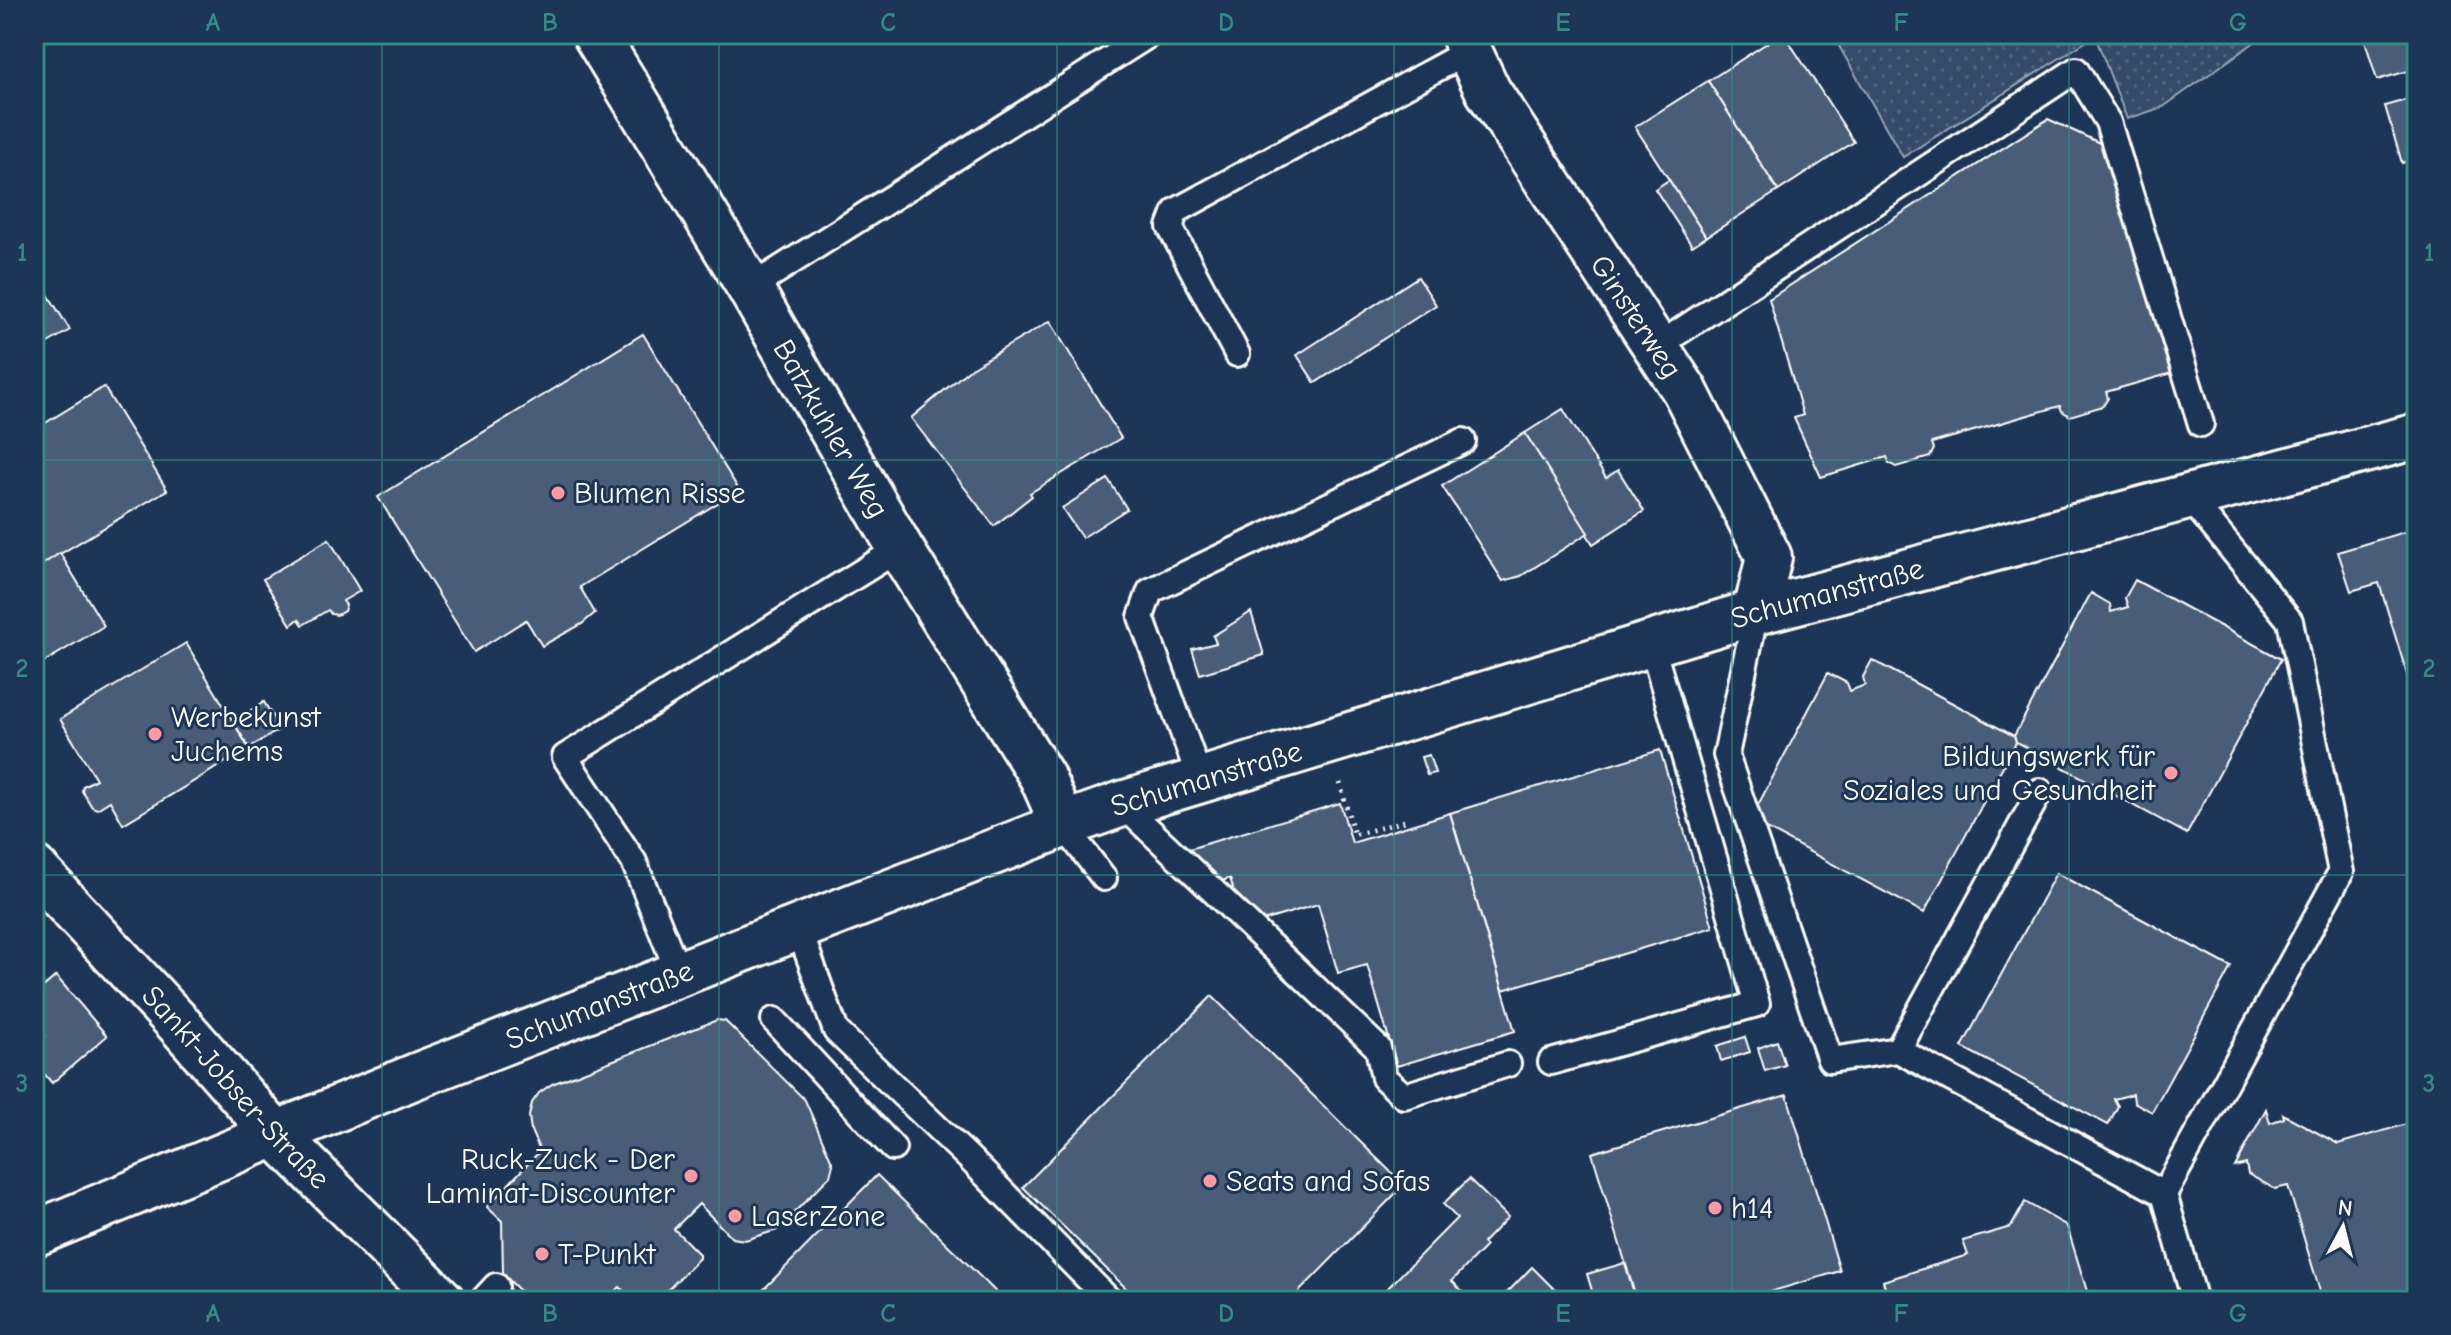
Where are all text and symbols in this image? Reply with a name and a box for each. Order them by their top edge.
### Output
text: A [206,8,221,38]
text: B [542,8,558,38]
text: C [880,8,896,38]
text: D [1218,8,1234,38]
text: E [1555,8,1571,38]
text: F [1893,8,1909,38]
text: G [2229,8,2247,38]
text: 1 [17,238,27,268]
text: 1 [2424,238,2434,268]
street label: Ginsterweg [1583,249,1689,385]
street label: Batzkuhler Weg [766,334,896,524]
place label: Blumen Risse [574,476,746,511]
marker: Blumen Risse [549,484,567,502]
street label: Schumanstraße [1727,551,1927,637]
text: 2 [16,654,28,684]
text: 2 [2423,654,2435,684]
place label: Werbekunst Juchems [171,700,322,769]
marker: Werbekunst Juchems [146,725,164,743]
street label: Schumanstraße [1106,734,1306,825]
place label: Bildungswerk für Soziales und Gesundheit [1843,739,2156,808]
marker: Bildungswerk für Soziales und Gesundheit [2162,764,2180,782]
street label: Schumanstraße [501,953,698,1057]
street label: Sankt-Jobser-Straße [134,979,337,1196]
text: 3 [16,1069,28,1099]
text: 3 [2423,1069,2435,1099]
place label: Ruck-Zuck - Der Laminat-Discounter [426,1142,675,1211]
place label: Seats and Sofas [1226,1164,1430,1199]
marker: Ruck-Zuck - Der Laminat-Discounter [682,1167,700,1185]
marker: Seats and Sofas [1201,1172,1219,1190]
north arrow [2303,1187,2383,1267]
place label: h14 [1731,1191,1773,1226]
text: N [2337,1194,2354,1222]
place label: LaserZone [751,1199,885,1234]
marker: h14 [1706,1199,1724,1217]
marker: LaserZone [726,1207,744,1225]
place label: T-Punkt [558,1237,657,1272]
marker: T-Punkt [533,1245,551,1263]
text: A [206,1299,221,1329]
text: B [542,1299,558,1329]
text: C [880,1299,896,1329]
text: D [1218,1299,1234,1329]
text: E [1555,1299,1571,1329]
text: F [1893,1299,1909,1329]
text: G [2229,1299,2247,1329]

